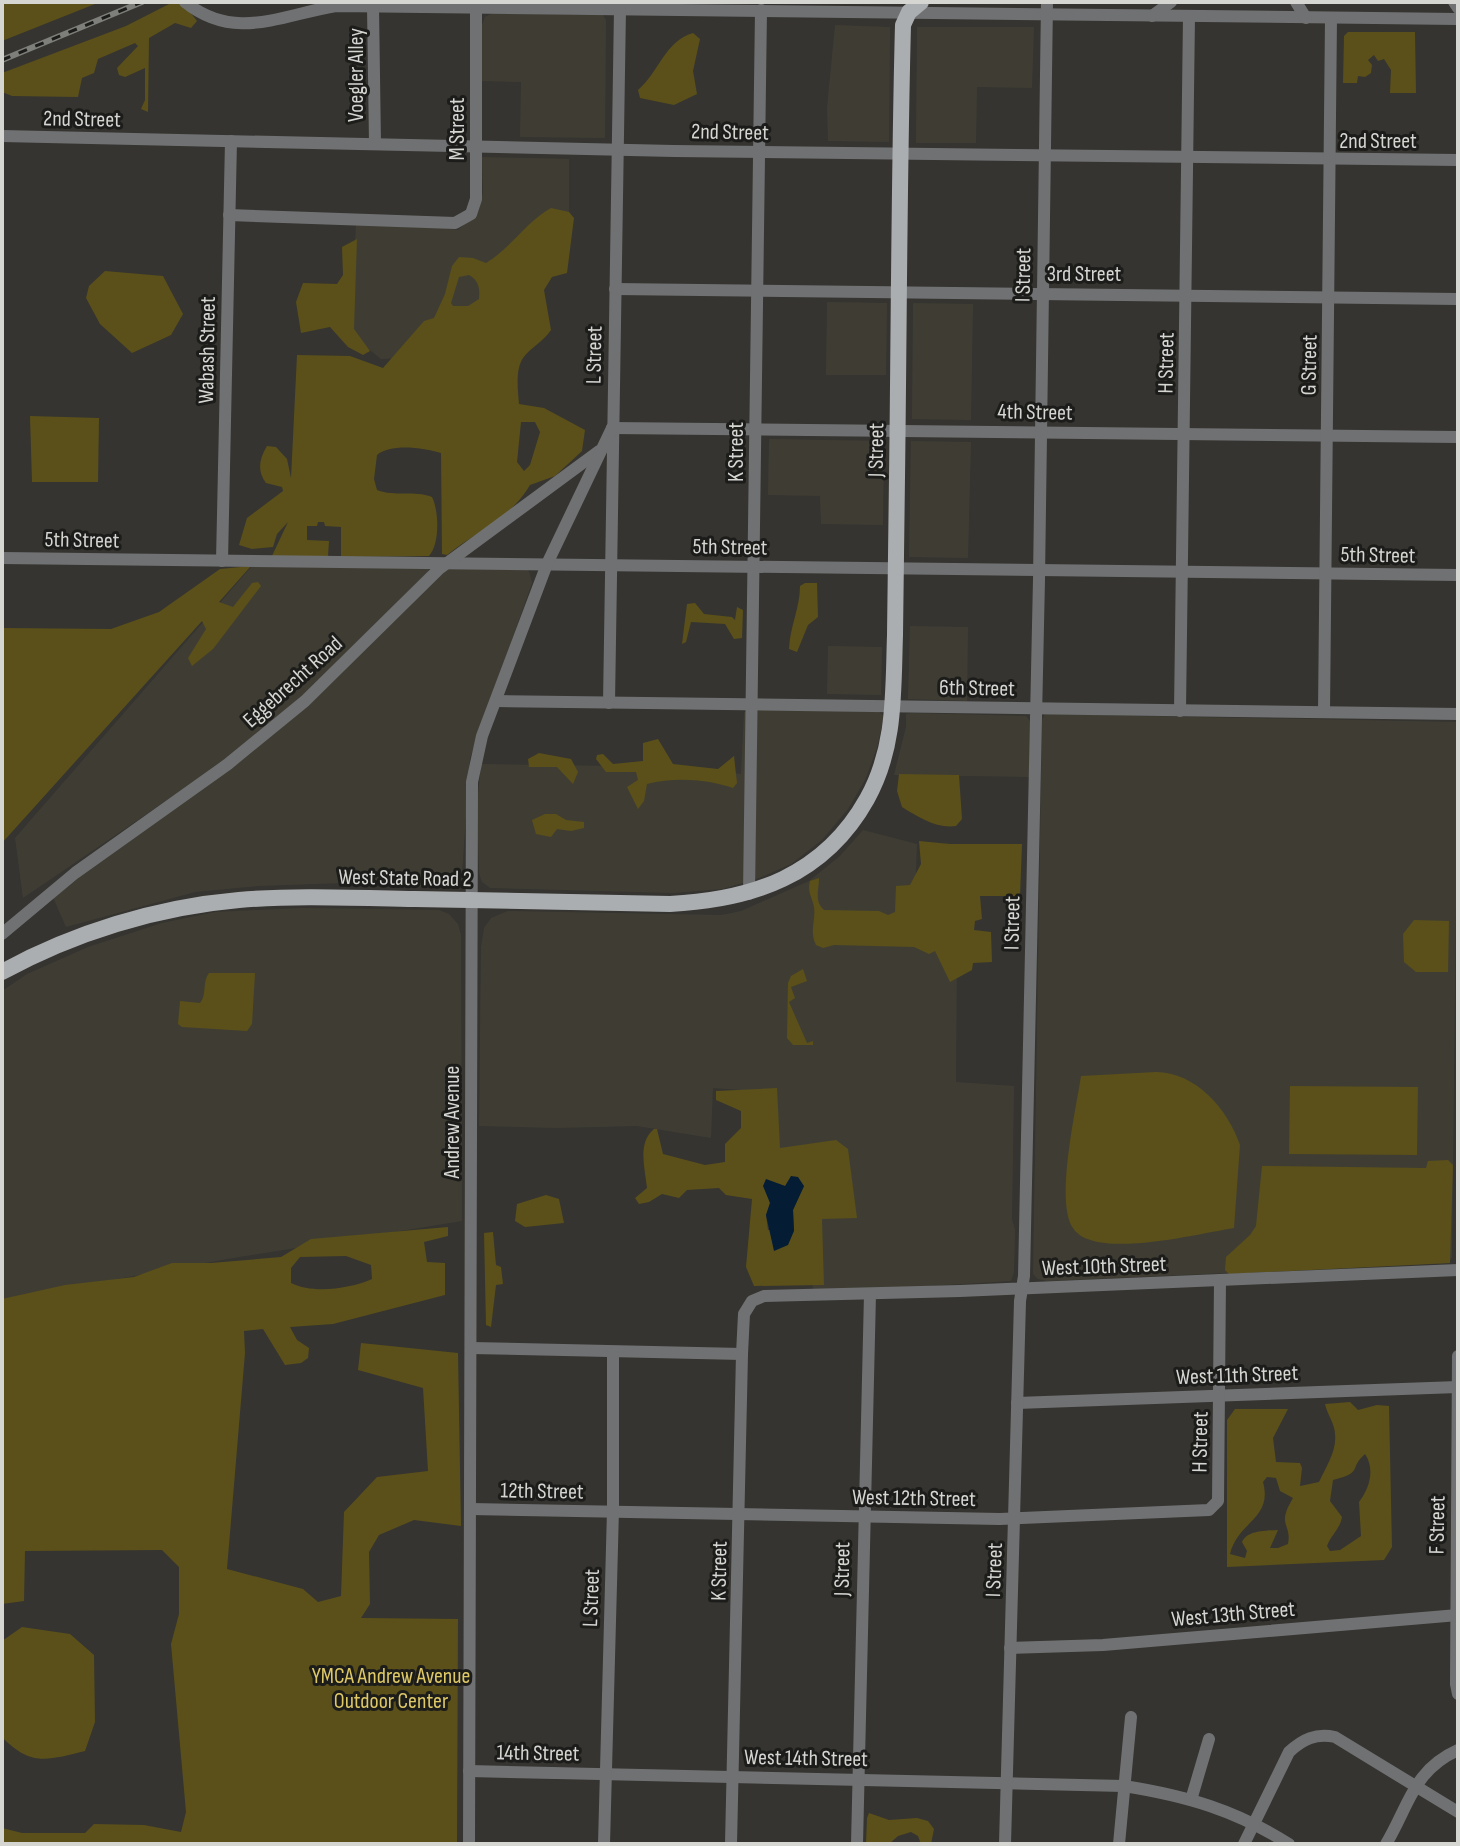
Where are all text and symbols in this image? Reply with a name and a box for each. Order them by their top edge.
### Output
street label: Voegler Alley [343,28,370,122]
street label: M Street [444,97,471,161]
street label: 2nd Street [43,105,121,134]
street label: 2nd Street [691,118,769,147]
street label: 2nd Street [1339,128,1417,155]
street label: I Street [1010,247,1037,302]
street label: 3rd Street [1047,261,1121,288]
street label: Wabash Street [193,296,222,404]
street label: L Street [580,325,609,384]
street label: H Street [1152,332,1181,394]
street label: G Street [1295,334,1324,396]
street label: 4th Street [997,398,1073,427]
street label: K Street [723,422,750,482]
street label: J Street [863,422,890,478]
street label: 5th Street [44,526,120,555]
street label: 5th Street [692,533,768,562]
street label: 5th Street [1340,541,1416,570]
street label: Eggebrecht Road [238,630,348,734]
street label: 6th Street [939,674,1015,703]
street label: West State Road 2 [338,864,472,893]
street label: I Street [999,895,1026,950]
street label: Andrew Avenue [439,1066,466,1179]
street label: West 10th Street [1041,1251,1167,1282]
street label: West 11th Street [1176,1360,1299,1391]
street label: H Street [1186,1411,1215,1473]
street label: 12th Street [500,1477,584,1506]
street label: West 12th Street [852,1484,976,1513]
street label: F Street [1423,1495,1452,1555]
street label: K Street [705,1541,734,1601]
street label: J Street [829,1541,856,1597]
street label: I Street [980,1542,1009,1598]
street label: L Street [577,1568,606,1628]
street label: West 13th Street [1170,1596,1296,1633]
park label: YMCA Andrew Avenue Outdoor Center [312,1663,470,1715]
street label: 14th Street [496,1739,580,1768]
street label: West 14th Street [744,1744,868,1773]

